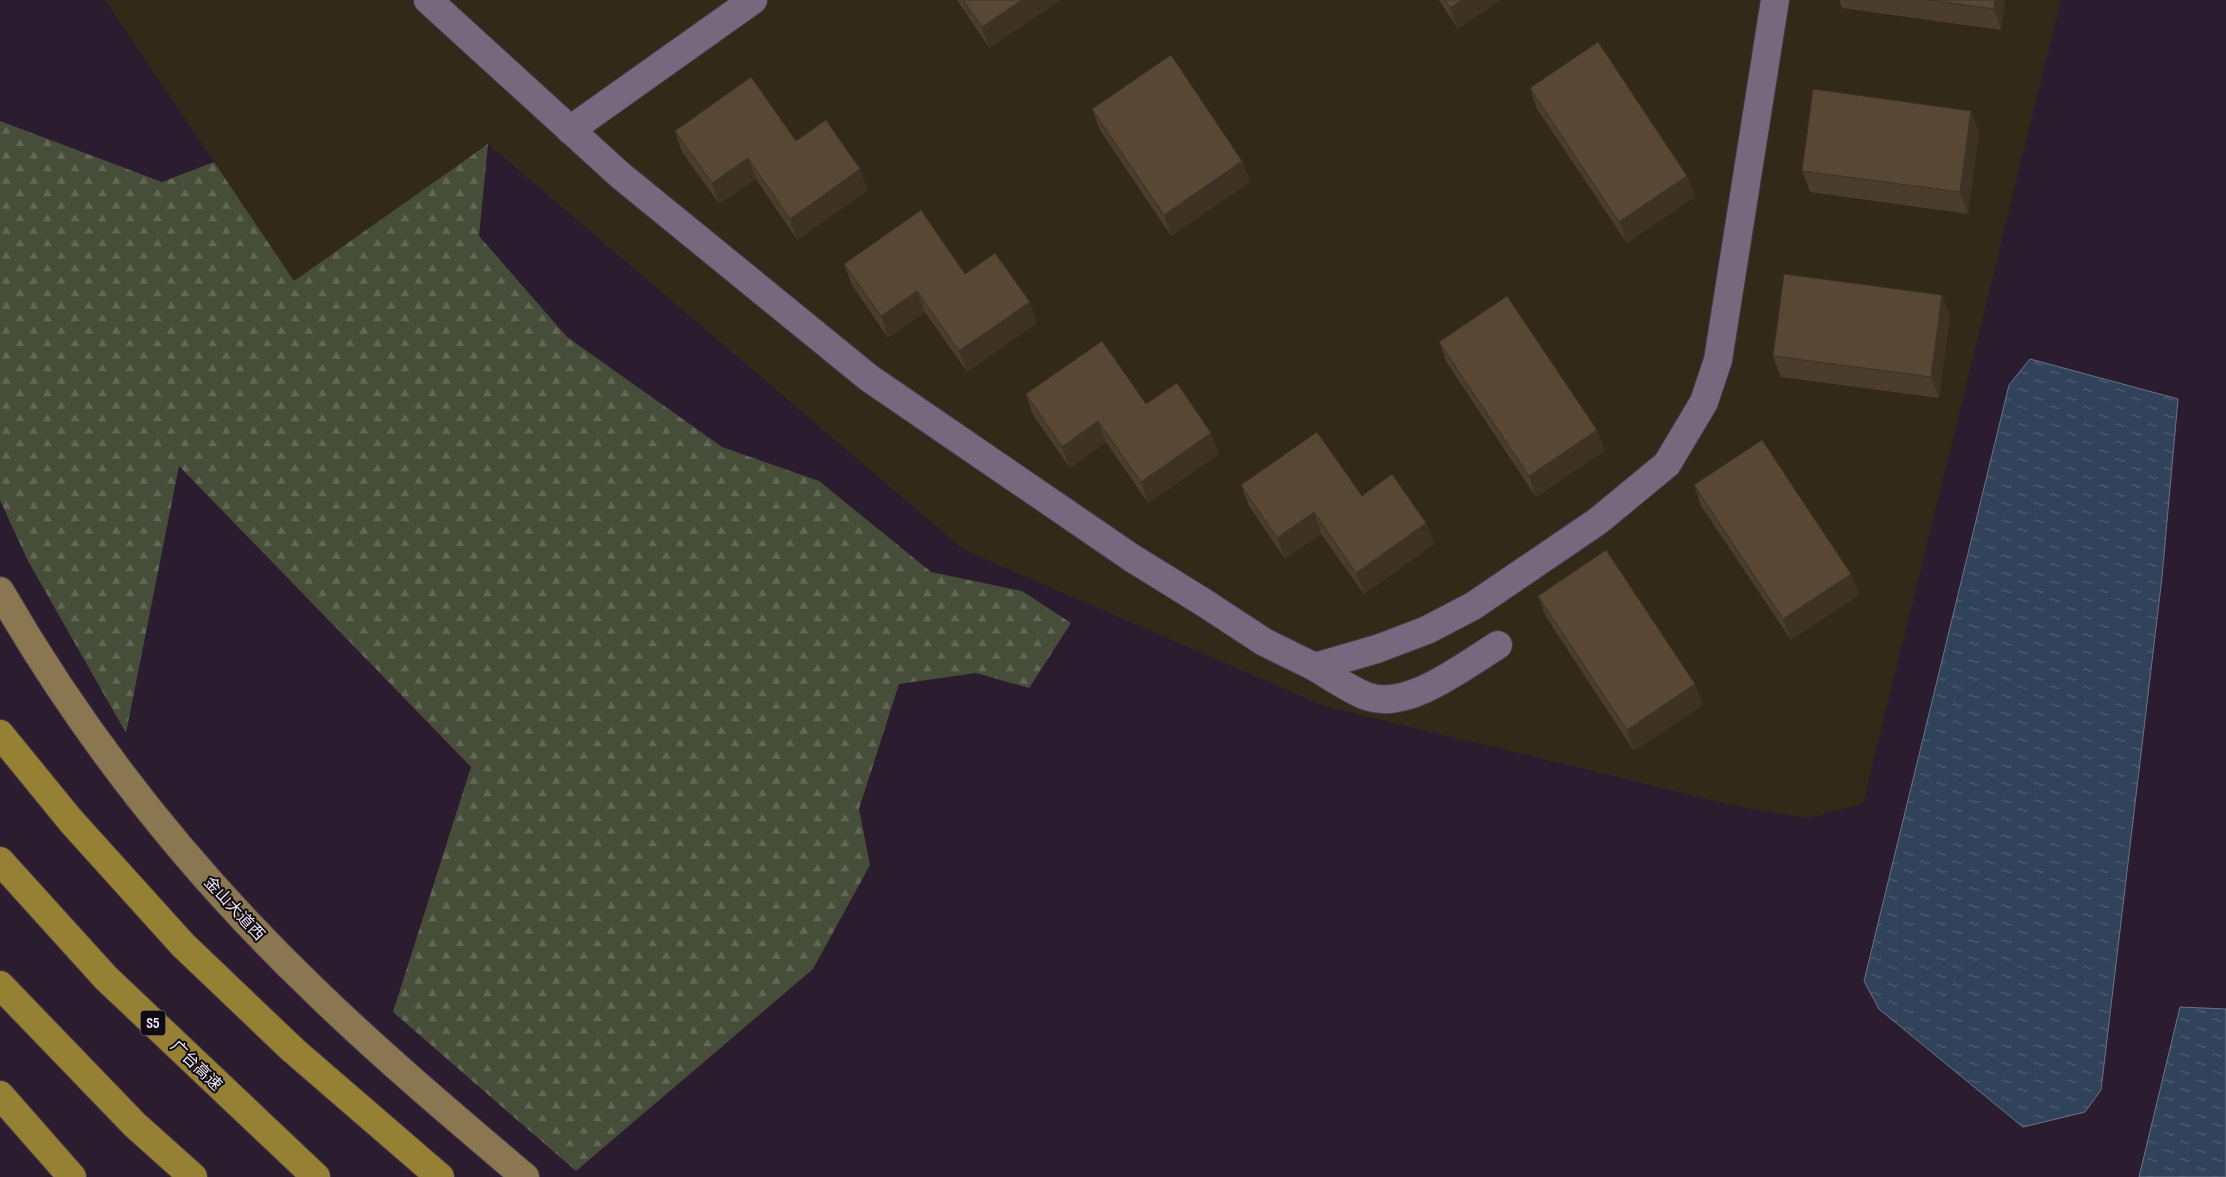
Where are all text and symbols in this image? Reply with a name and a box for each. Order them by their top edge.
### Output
street label: 金山大道西 [200,873,268,945]
road number: S5 [140,1010,166,1036]
street label: 广台高速 [166,1037,226,1095]

